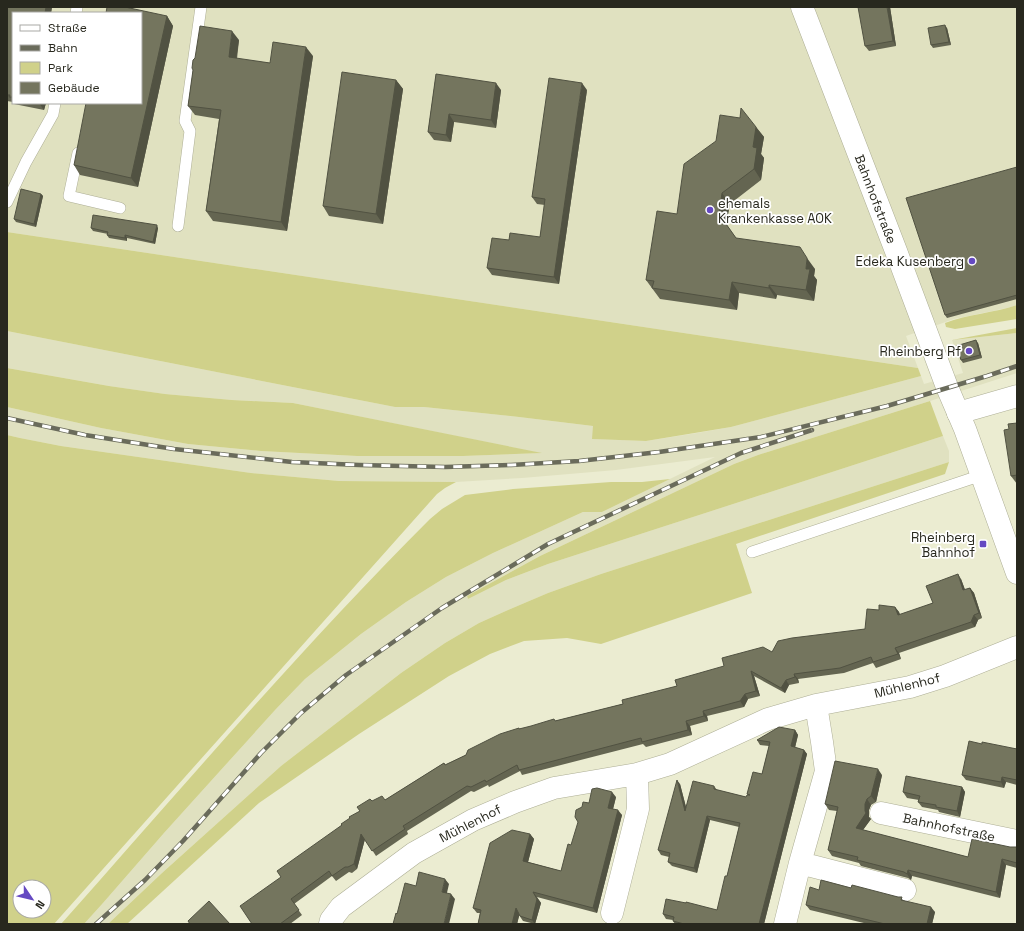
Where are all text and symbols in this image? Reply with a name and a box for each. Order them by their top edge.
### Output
legend [12,12,142,104]
text: Straße [48,20,87,36]
text: Bahn [48,40,78,56]
text: Park [48,60,73,76]
text: Gebäude [48,80,100,96]
street label: Bahnhofstraße [851,152,900,246]
place label: ehemals Krankenkasse AOK [718,195,832,227]
marker: ehemals Krankenkasse AOK [705,205,715,215]
place label: Edeka Kusenberg [856,253,964,270]
marker: Edeka Kusenberg [967,256,977,266]
place label: Rheinberg Rf [880,343,961,360]
marker: Rheinberg Rf [964,346,974,356]
place label: Rheinberg Bahnhof [911,529,975,561]
marker: Rheinberg Bahnhof [978,539,988,549]
street label: Mühlenhof [872,669,942,702]
street label: Mühlenhof [436,800,504,846]
street label: Bahnhofstraße [901,809,997,846]
north arrow [12,879,52,919]
text: N [32,898,48,912]

